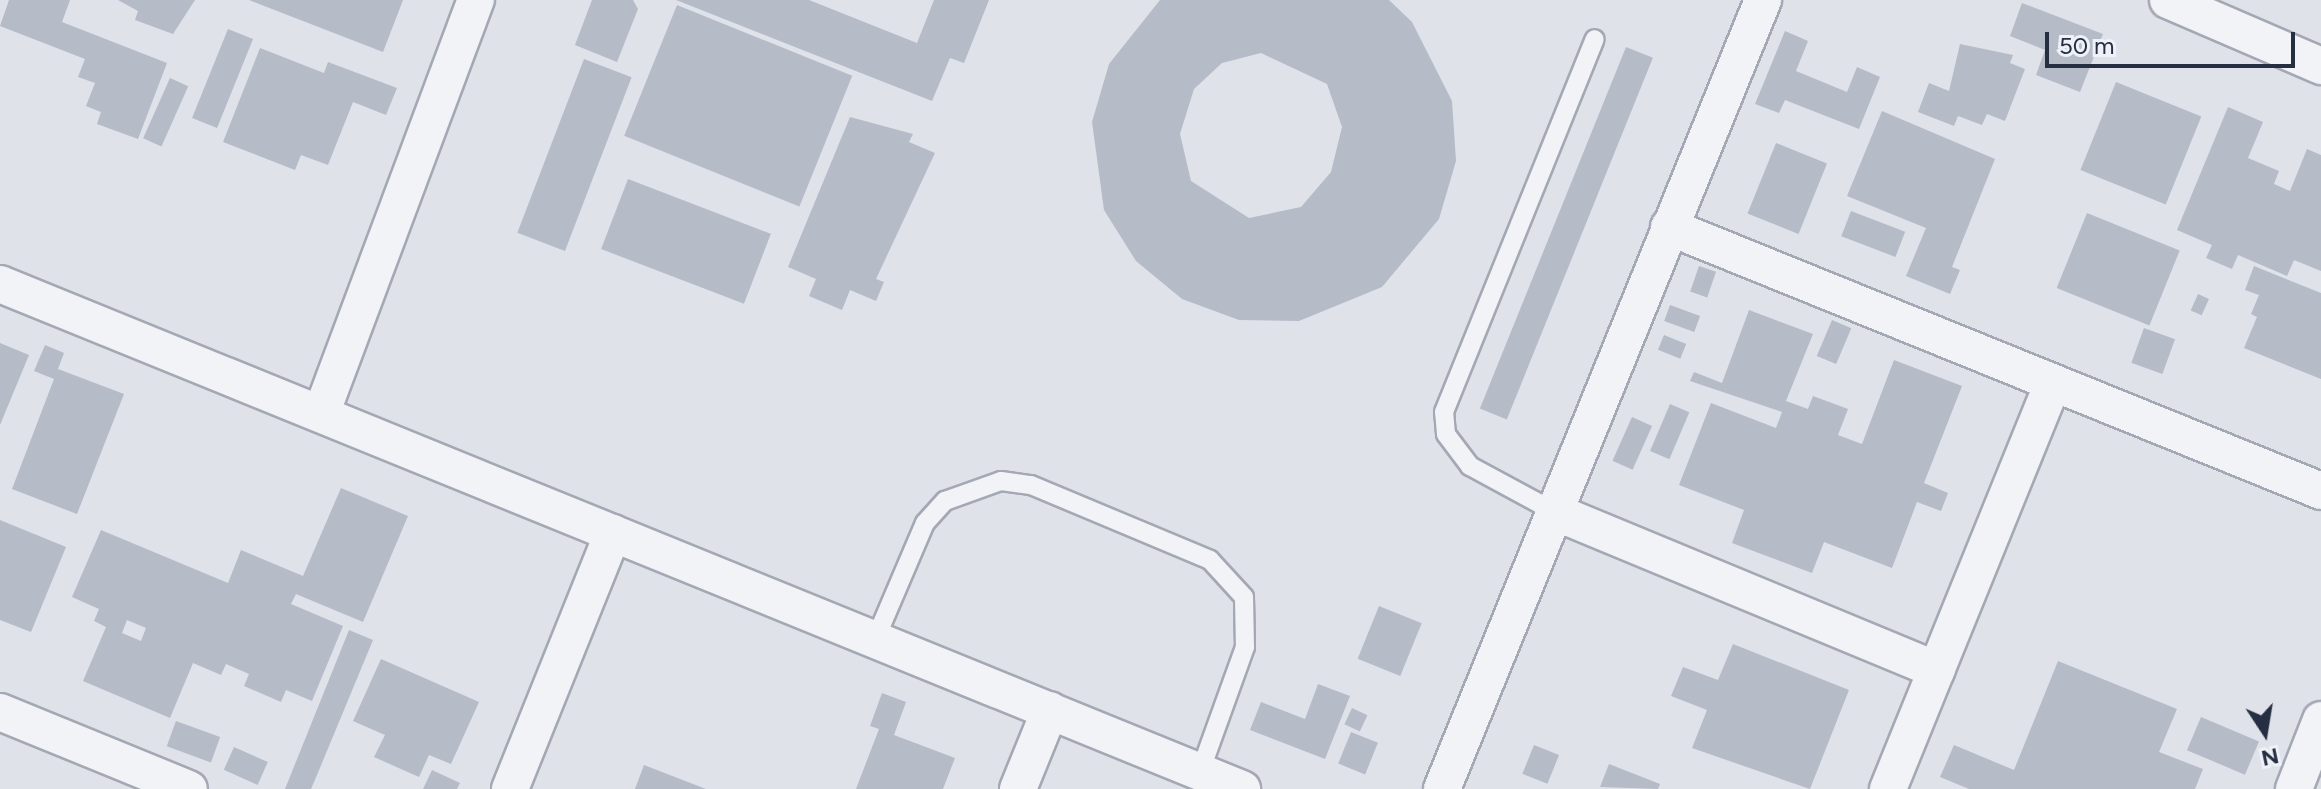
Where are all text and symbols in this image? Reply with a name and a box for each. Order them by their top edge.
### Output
scale bar [2049,16,2299,66]
text: 50 m [2059,31,2115,60]
north arrow [2225,693,2305,773]
text: N [2259,742,2281,772]

